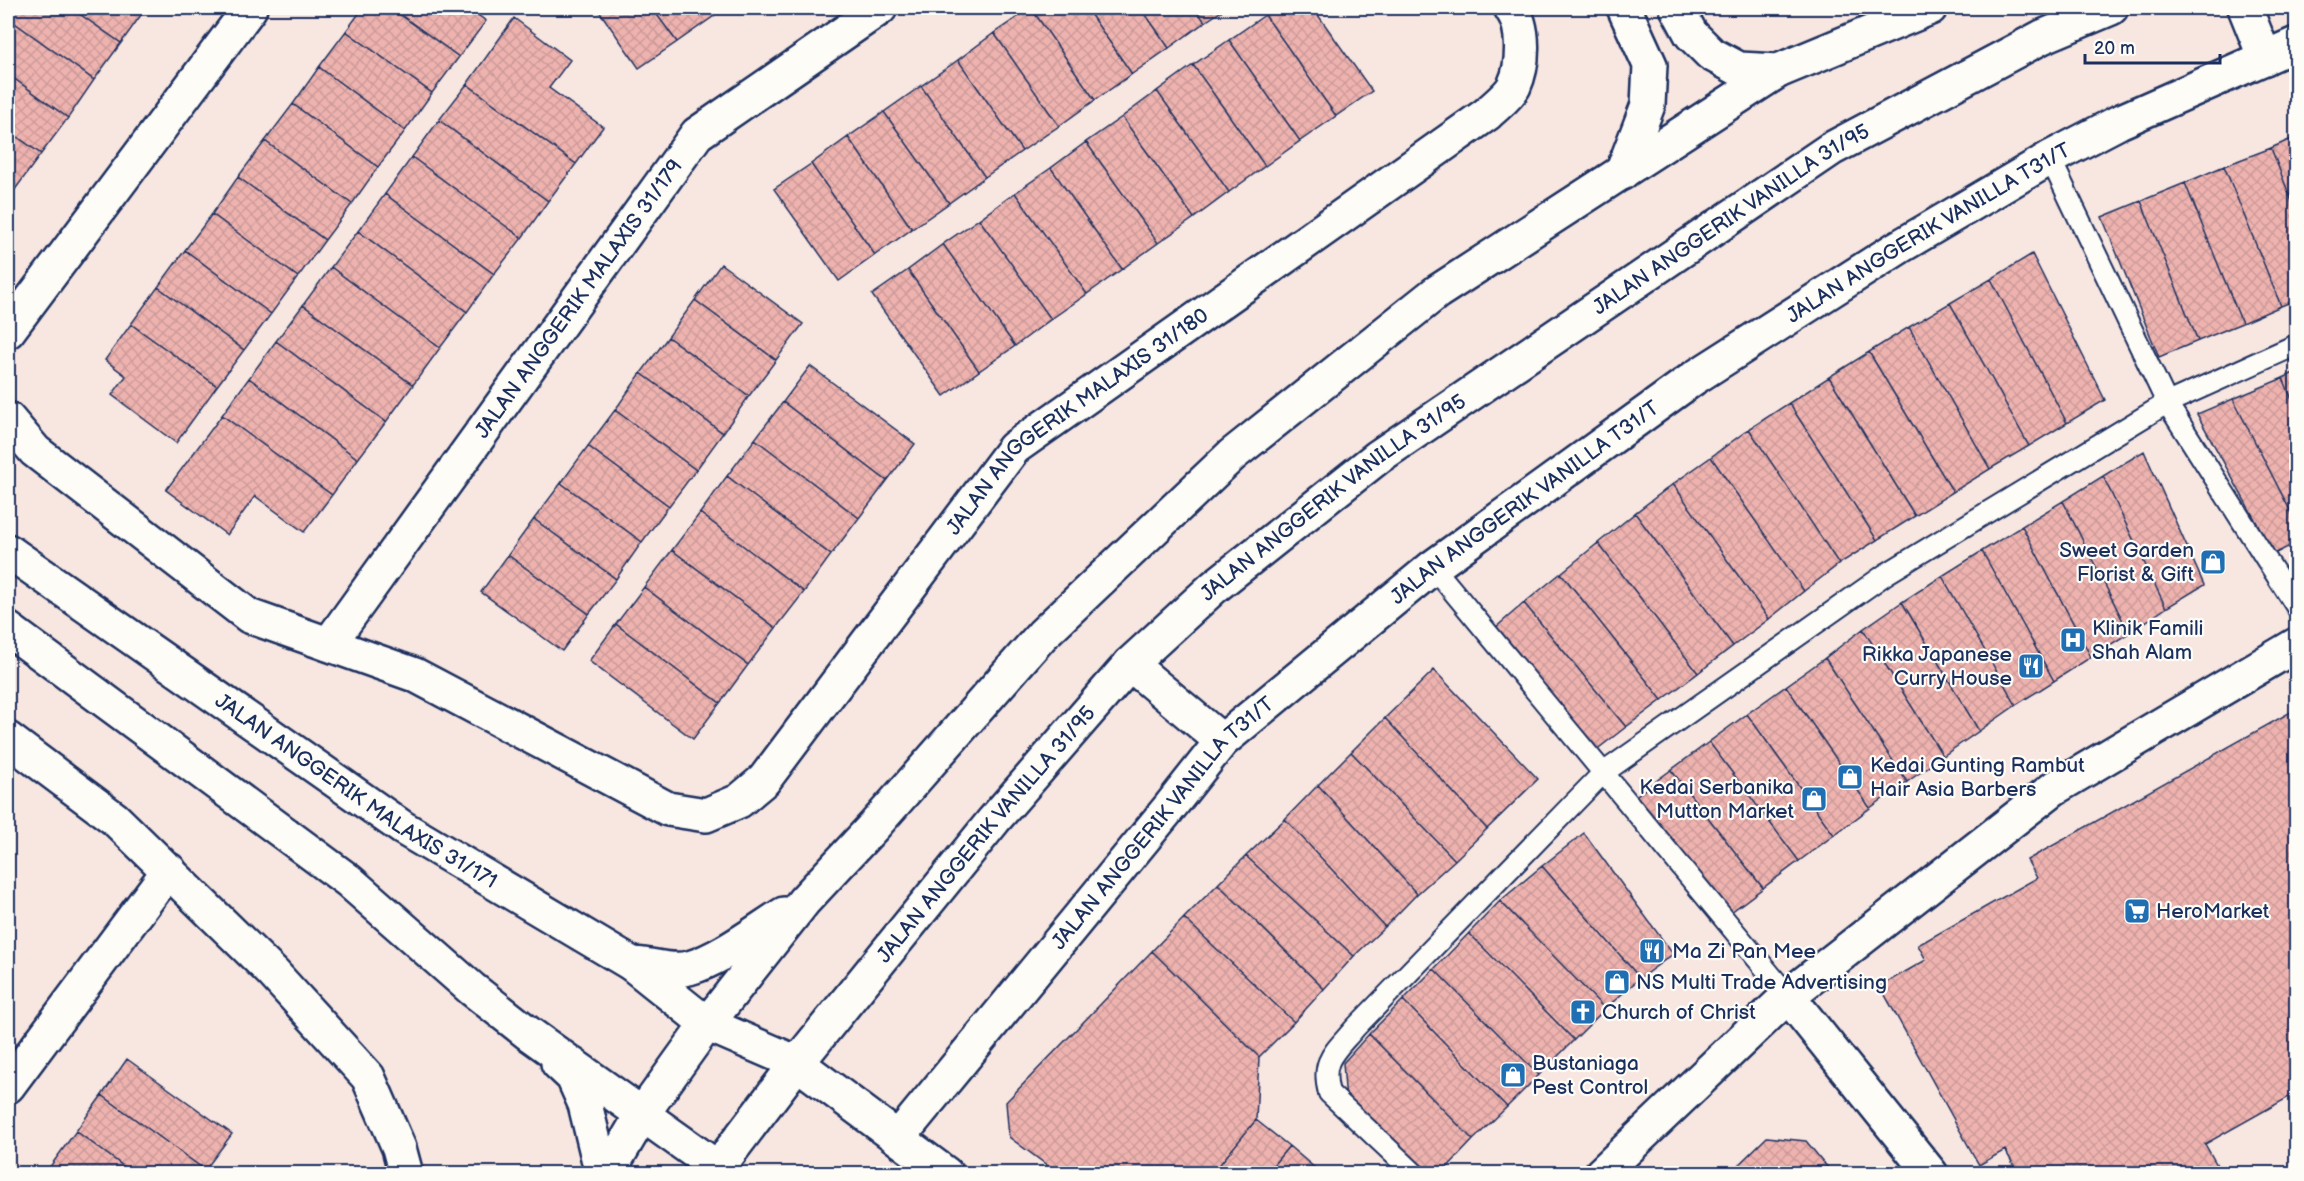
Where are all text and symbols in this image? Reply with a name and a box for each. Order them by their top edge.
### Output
scale bar [2085,27,2220,65]
text: 20 m [2094,38,2135,59]
street label: JALAN ANGGERIK VANILLA 31/95 [1588,119,1874,320]
street label: JALAN ANGGERIK VANILLA T31/T [1782,137,2075,329]
street label: JALAN ANGGERIK MALAXIS 31/179 [470,155,688,443]
street label: JALAN ANGGERIK MALAXIS 31/180 [941,303,1213,540]
street label: JALAN ANGGERIK VANILLA 31/95 [1195,389,1471,606]
street label: JALAN ANGGERIK VANILLA T31/T [1385,395,1664,610]
place label: Sweet Garden Florist & Gift [2059,538,2195,587]
shop icon: Sweet Garden Florist & Gift [2198,547,2228,577]
place label: Klinik Famili Shah Alam [2092,616,2204,665]
hospital icon: Klinik Famili Shah Alam [2058,625,2088,655]
place label: Rikka Japanese Curry House [1862,642,2012,691]
restaurant icon: Rikka Japanese Curry House [2016,651,2046,681]
street label: JALAN ANGGERIK MALAXIS 31/171 [210,688,502,894]
street label: JALAN ANGGERIK VANILLA T31/T [1046,691,1279,954]
street label: JALAN ANGGERIK VANILLA 31/95 [872,701,1101,968]
place label: Kedai Gunting Rambut Hair Asia Barbers [1870,753,2085,802]
shop icon: Kedai Gunting Rambut Hair Asia Barbers [1835,762,1865,792]
place label: Kedai Serbanika Mutton Market [1639,775,1795,824]
shop icon: Kedai Serbanika Mutton Market [1799,784,1829,814]
supermarket icon: HeroMarket [2122,896,2152,926]
place label: HeroMarket [2156,899,2270,924]
restaurant icon: Ma Zi Pan Mee [1637,936,1667,966]
place label: Ma Zi Pan Mee [1672,939,1816,964]
shop icon: NS Multi Trade Advertising [1602,967,1632,997]
place label: NS Multi Trade Advertising [1636,970,1887,995]
church icon: Church of Christ [1568,997,1598,1027]
place label: Church of Christ [1602,1000,1756,1025]
place label: Bustaniaga Pest Control [1532,1051,1648,1100]
shop icon: Bustaniaga Pest Control [1498,1060,1528,1090]

